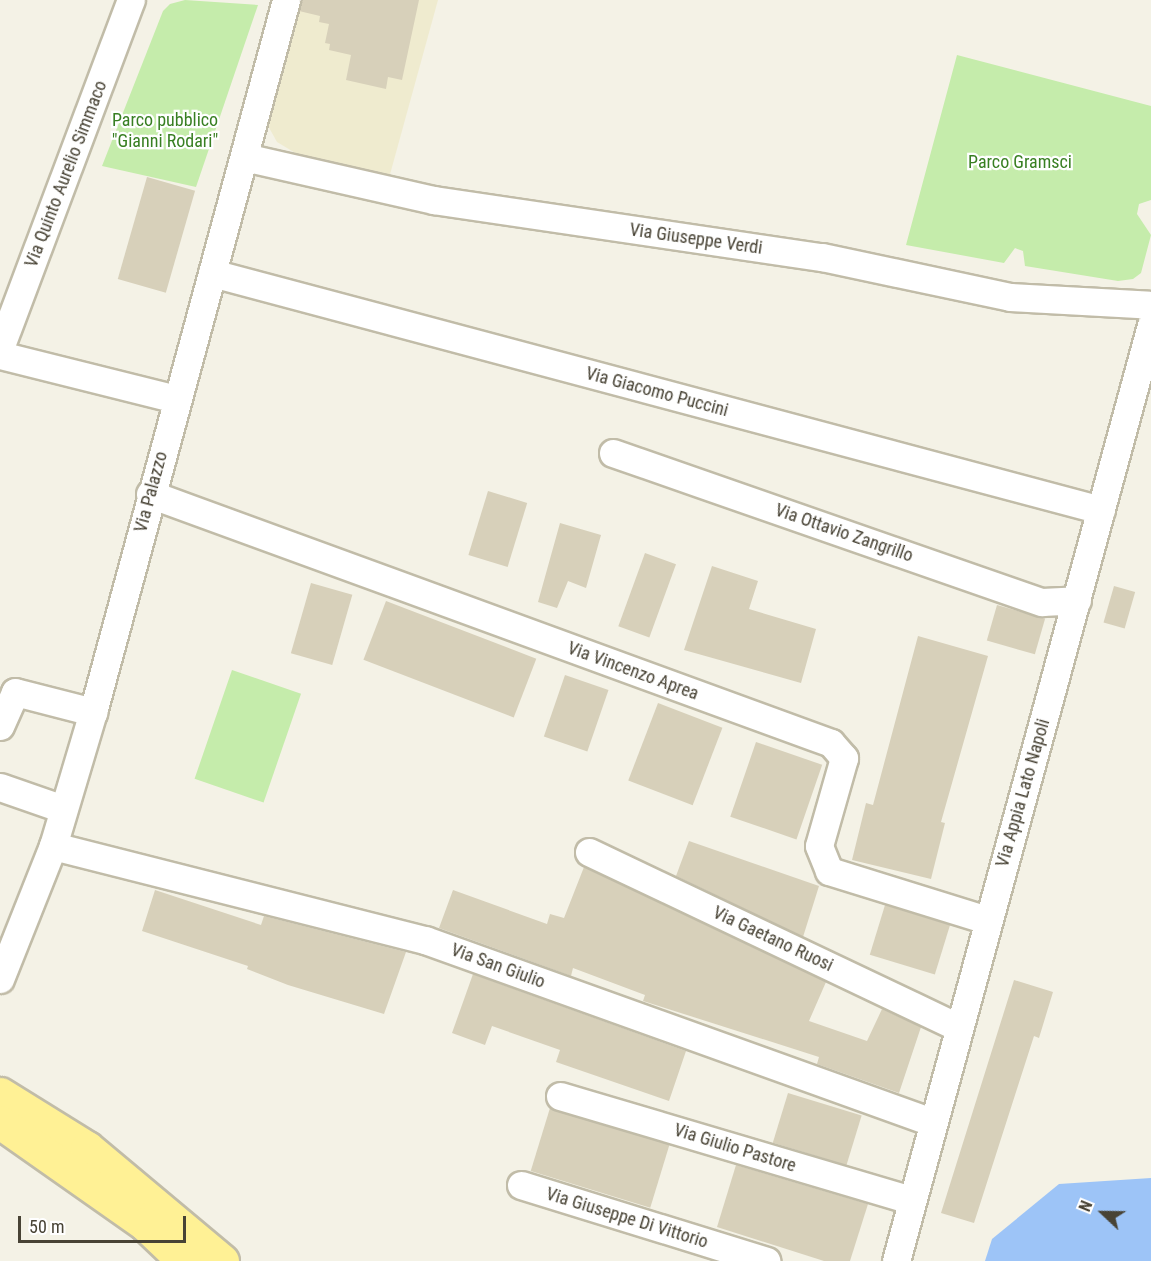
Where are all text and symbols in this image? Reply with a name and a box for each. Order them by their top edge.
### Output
street label: Via Quinto Aurelio Simmaco [20,78,112,270]
park label: Parco pubblico "Gianni Rodari" [112,110,218,152]
park label: Parco Gramsci [968,151,1072,173]
street label: Via Giuseppe Verdi [628,219,764,259]
street label: Via Giacomo Puccini [583,363,731,421]
street label: Via Palazzo [130,449,172,535]
street label: Via Ottavio Zangrillo [772,499,916,567]
street label: Via Vincenzo Aprea [564,637,702,705]
street label: Via Appia Lato Napoli [991,716,1055,870]
street label: Via Gaetano Ruosi [709,902,837,976]
street label: Via San Giulio [448,939,548,993]
street label: Via Giulio Pastore [671,1119,799,1177]
street label: Via Giuseppe Di Vittorio [543,1183,711,1253]
north arrow [1073,1183,1133,1243]
text: N [1075,1198,1096,1214]
scale bar [21,1204,189,1242]
text: 50 m [29,1216,64,1237]

